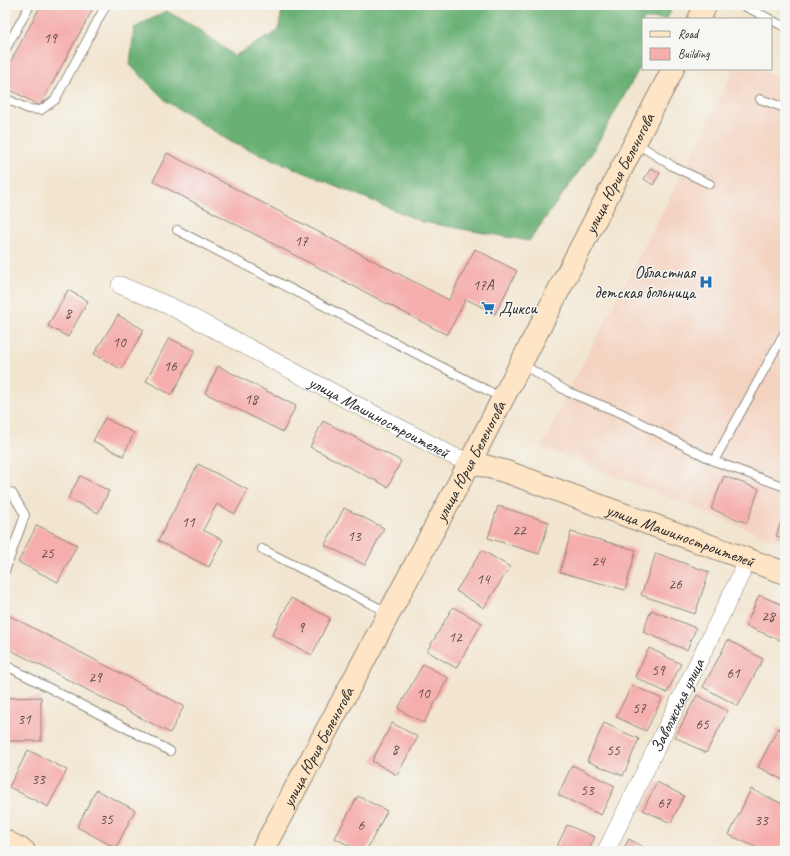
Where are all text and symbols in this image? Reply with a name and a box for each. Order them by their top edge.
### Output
legend [642,18,772,70]
text: Road [678,26,700,42]
house number: 19 [43,29,58,48]
text: Building [678,46,710,62]
street label: улица Юрия Беленогова [579,108,660,238]
house number: 17 [294,232,309,251]
place label: Областная детская больница [594,262,697,303]
hospital icon: Областная детская больница [698,274,714,290]
house number: 17А [472,276,495,295]
place label: Дикси [499,298,538,319]
supermarket icon: Дикси [480,300,496,316]
house number: 8 [65,304,73,323]
house number: 10 [112,333,127,352]
house number: 16 [163,357,178,376]
street label: улица Машиностроителей [305,371,454,463]
house number: 18 [244,390,259,409]
street label: улица Юрия Беленогова [429,396,511,526]
street label: улица Машиностроителей [603,498,758,572]
house number: 11 [181,513,196,532]
house number: 22 [512,521,527,540]
house number: 13 [347,527,362,546]
house number: 25 [40,544,55,563]
house number: 24 [591,552,606,571]
house number: 14 [476,570,491,589]
house number: 26 [668,575,683,594]
house number: 28 [761,607,776,626]
house number: 9 [298,618,306,637]
house number: 12 [448,628,463,647]
street label: Заволжская улица [645,654,709,756]
house number: 59 [651,661,666,680]
house number: 61 [726,664,741,683]
house number: 29 [88,668,103,687]
street label: улица Юрия Беленогова [277,682,359,811]
house number: 10 [416,684,431,703]
house number: 57 [632,699,647,718]
house number: 31 [17,710,32,729]
house number: 65 [695,715,710,734]
house number: 8 [392,740,400,759]
house number: 55 [606,741,621,760]
house number: 33 [31,770,46,789]
house number: 53 [580,781,595,800]
house number: 67 [657,794,672,813]
house number: 35 [99,810,114,829]
house number: 33 [754,811,769,830]
house number: 6 [358,816,366,835]

